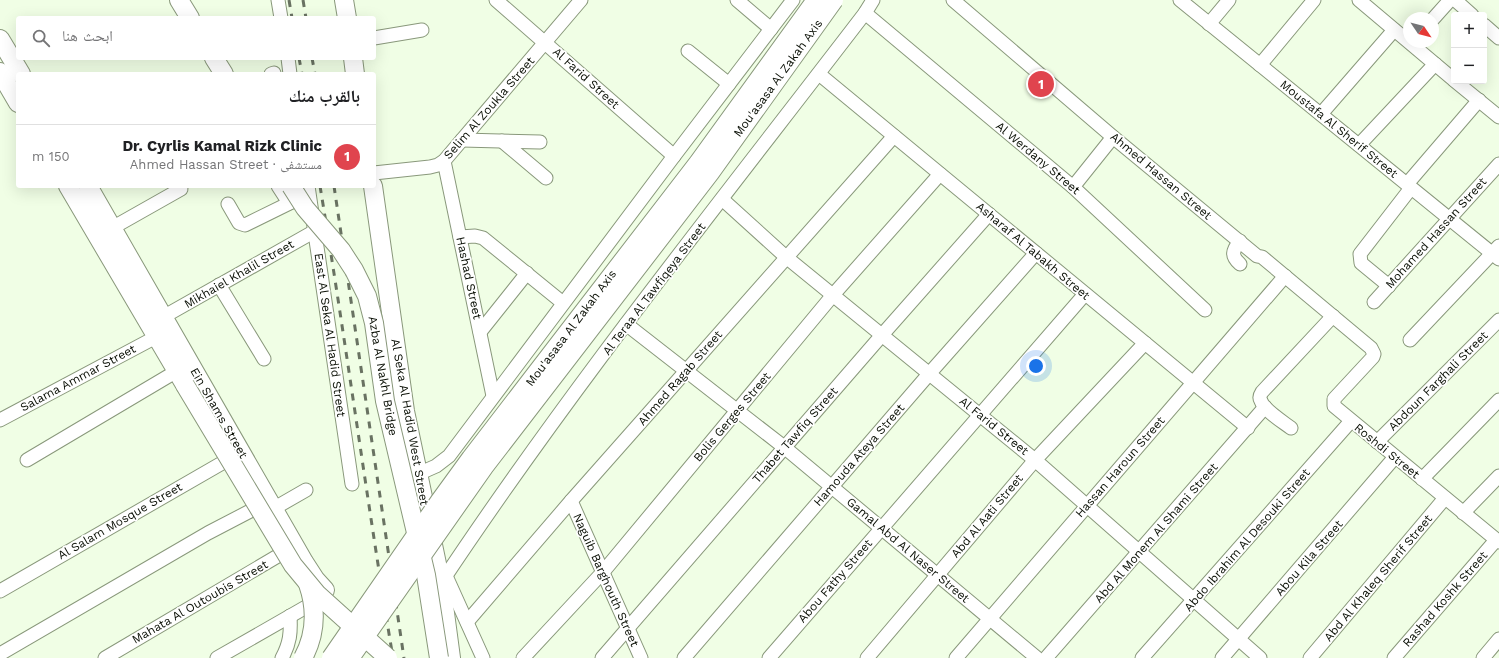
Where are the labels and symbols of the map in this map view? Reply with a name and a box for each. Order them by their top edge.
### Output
north arrow [1403,12,1439,48]
street label: Mou'asasa Al Zakah Axis [731,17,825,139]
street label: Al Farid Street [550,44,622,112]
street label: Selim Al Zoukla Street [441,54,537,162]
pin: 1 [1028,69,1054,99]
street label: Moustafa Al Sherif Street [1277,77,1401,181]
street label: Al Werdany Street [993,119,1083,197]
street label: Ahmed Hassan Street [1107,130,1215,222]
street label: Mohamed Hassan Street [1383,175,1489,291]
street label: Asharaf Al Tabakh Street [973,199,1093,303]
street label: Al Teraa Al Tawfiqeya Street [600,220,708,358]
street label: Hashad Street [453,236,485,320]
street label: Mikhaiel Khalil Street [182,237,296,311]
street label: East Al Seka Al Hadid Street [312,252,348,418]
street label: Mou'asasa Al Zakah Axis [523,267,619,389]
street label: Azba Al Nakhl Bridge [366,315,400,437]
street label: Ahmed Ragab Street [635,328,725,428]
street label: Abdoun Farghali Street [1385,328,1491,434]
street label: Al Seka Al Hadid West Street [388,337,432,507]
street label: Salama Ammar Street [18,342,138,414]
your location [1026,356,1046,376]
street label: Ein Shams Street [187,365,251,461]
street label: Bolis Gerges Street [691,369,773,465]
street label: Thabet Tawfiq Street [749,384,841,486]
street label: Al Farid Street [957,394,1031,458]
street label: Hamouda Ateya Street [811,401,907,509]
street label: Hassan Haroun Street [1072,414,1168,520]
street label: Roshdi Street [1352,420,1422,482]
street label: Abd Al Monem Al Shami Street [1091,460,1221,606]
street label: Abdo Ibrahim Al Desouki Street [1181,466,1313,614]
street label: Abd Al Aati Street [948,472,1026,560]
street label: Al Salam Mosque Street [55,480,185,562]
street label: Gamal Abd Al Naser Street [844,494,972,606]
street label: Naguib Barghouth Street [570,511,642,649]
street label: Abd Al Khaleq Sherif Street [1321,512,1435,644]
street label: Abou Kila Street [1272,517,1346,599]
street label: Abou Fathy Street [795,536,875,626]
street label: Rashad Koshk Street [1400,548,1490,650]
street label: Mahata Al Outoubis Street [130,557,270,647]

